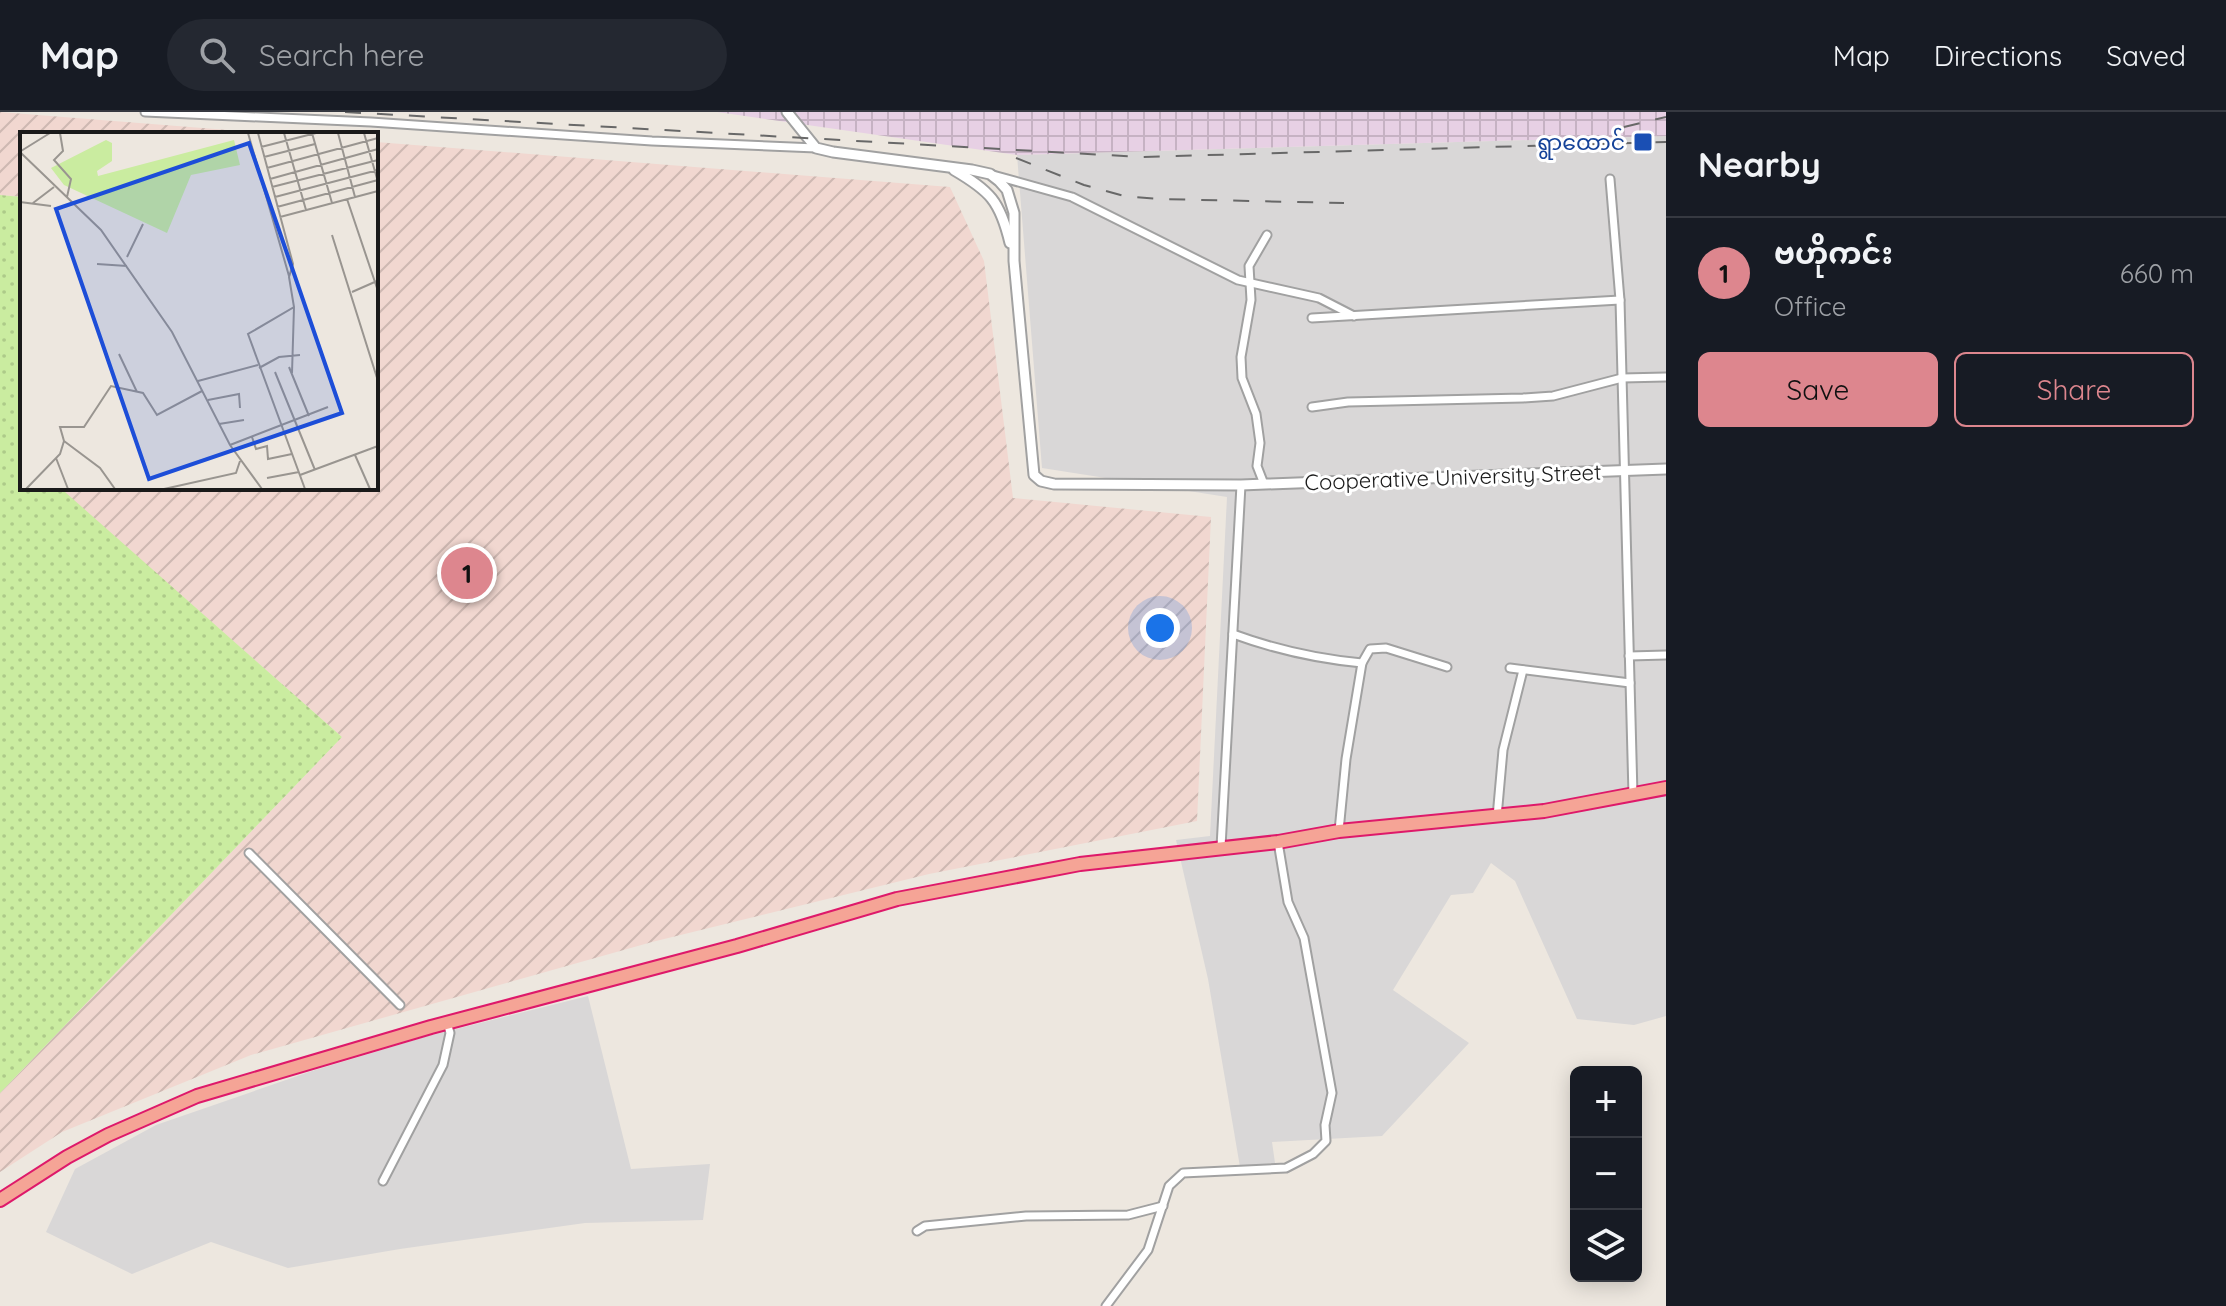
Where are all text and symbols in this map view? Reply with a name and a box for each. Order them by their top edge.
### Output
search box [167,19,727,91]
text: Map [40,31,119,79]
icon: search [195,33,239,77]
text: Search here [259,36,424,74]
text: Map [1833,38,1890,73]
text: Directions [1934,38,2062,73]
text: Saved [2106,38,2186,73]
place label: ရွာထောင် [1537,127,1625,160]
marker: ရွာထောင် [1632,131,1654,153]
inset map [20,132,378,490]
text: Nearby [1698,143,1821,186]
text: ဗဟိုကင်း [1774,234,1893,272]
text: 1 [1719,257,1729,290]
text: 660 m [2120,257,2194,290]
text: Office [1774,290,1846,323]
button: Save [1698,352,1938,427]
button: Share [1954,352,2194,427]
street label: Cooperative University Street [1304,458,1602,496]
pin: 1 [441,543,493,603]
your location [1140,608,1180,648]
map controls [1570,1066,1642,1282]
button: + [1570,1066,1642,1138]
button: − [1570,1138,1642,1210]
button: layers [1570,1210,1642,1282]

